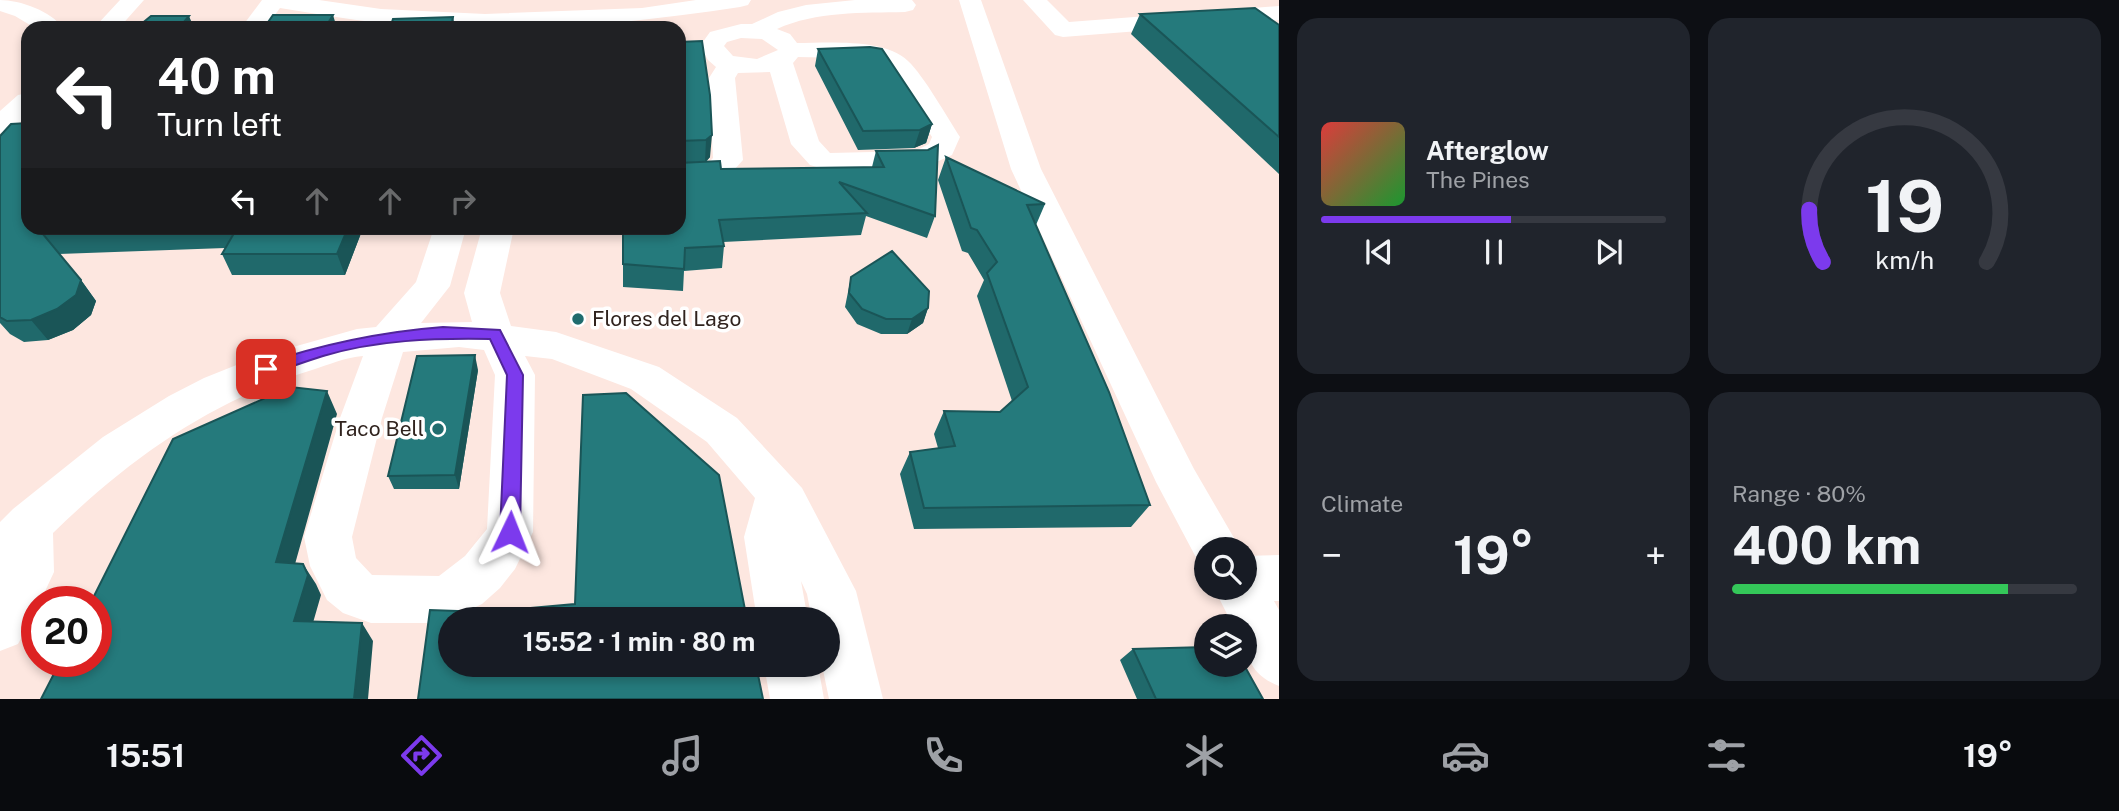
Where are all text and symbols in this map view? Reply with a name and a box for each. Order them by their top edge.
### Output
text: 40 m [157,47,276,105]
icon: left [42,49,133,140]
text: Turn left [157,106,282,143]
text: Afterglow [1426,135,1549,166]
text: 19 [1865,164,1944,249]
text: The Pines [1426,166,1530,193]
icon: left [225,182,263,220]
icon: ahead [298,182,336,220]
icon: ahead [371,182,409,220]
icon: right [444,182,482,220]
icon: previous [1360,233,1398,271]
icon: pause [1475,233,1513,271]
icon: next [1590,233,1628,271]
text: km/h [1875,245,1934,275]
place label: Flores del Lago [592,306,741,331]
marker: Flores del Lago [570,311,586,327]
pin [236,339,296,399]
icon: arrive [247,350,285,388]
place label: Taco Bell [335,416,424,441]
marker: Taco Bell [430,421,446,437]
text: Range · 80% [1732,480,1866,507]
text: Climate [1321,490,1403,517]
position arrow [473,495,547,569]
text: 400 km [1732,515,1921,576]
text: 19° [1453,525,1534,586]
text: − [1321,533,1342,578]
text: + [1645,533,1666,578]
map controls [1194,537,1257,677]
button: search [1194,537,1257,600]
speed limit sign: 20 [21,586,112,677]
button: layers [1194,614,1257,677]
text: 15:52 · 1 min · 80 m [523,626,755,657]
icon: directions [397,731,446,780]
icon: music [658,731,707,780]
icon: phone [919,731,968,780]
icon: climate [1180,731,1229,780]
icon: car [1441,731,1490,780]
icon: filters [1702,731,1751,780]
text: 15:51 [106,737,185,774]
text: 19° [1963,737,2013,774]

